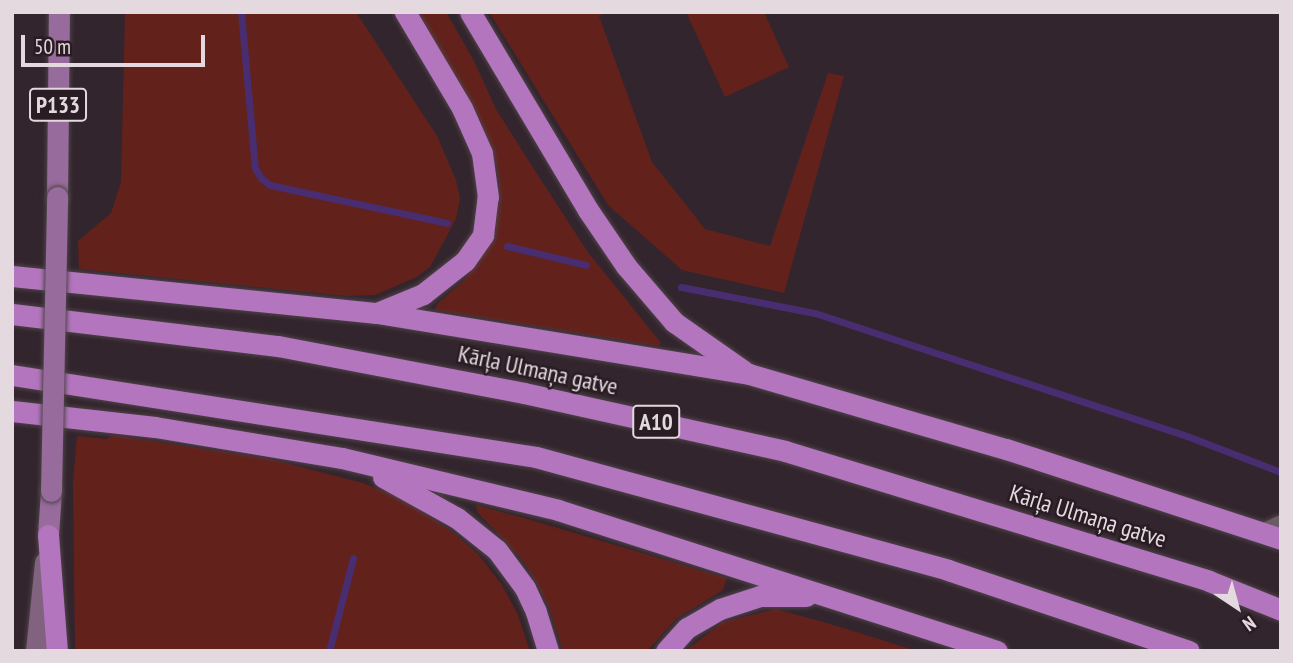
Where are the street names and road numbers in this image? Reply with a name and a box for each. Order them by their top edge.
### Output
road number: P133 [28,86,88,124]
street label: Kārļa Ulmaņa gatve [456,339,620,401]
road number: A10 [632,402,680,442]
street label: Kārļa Ulmaņa gatve [1006,478,1170,554]

